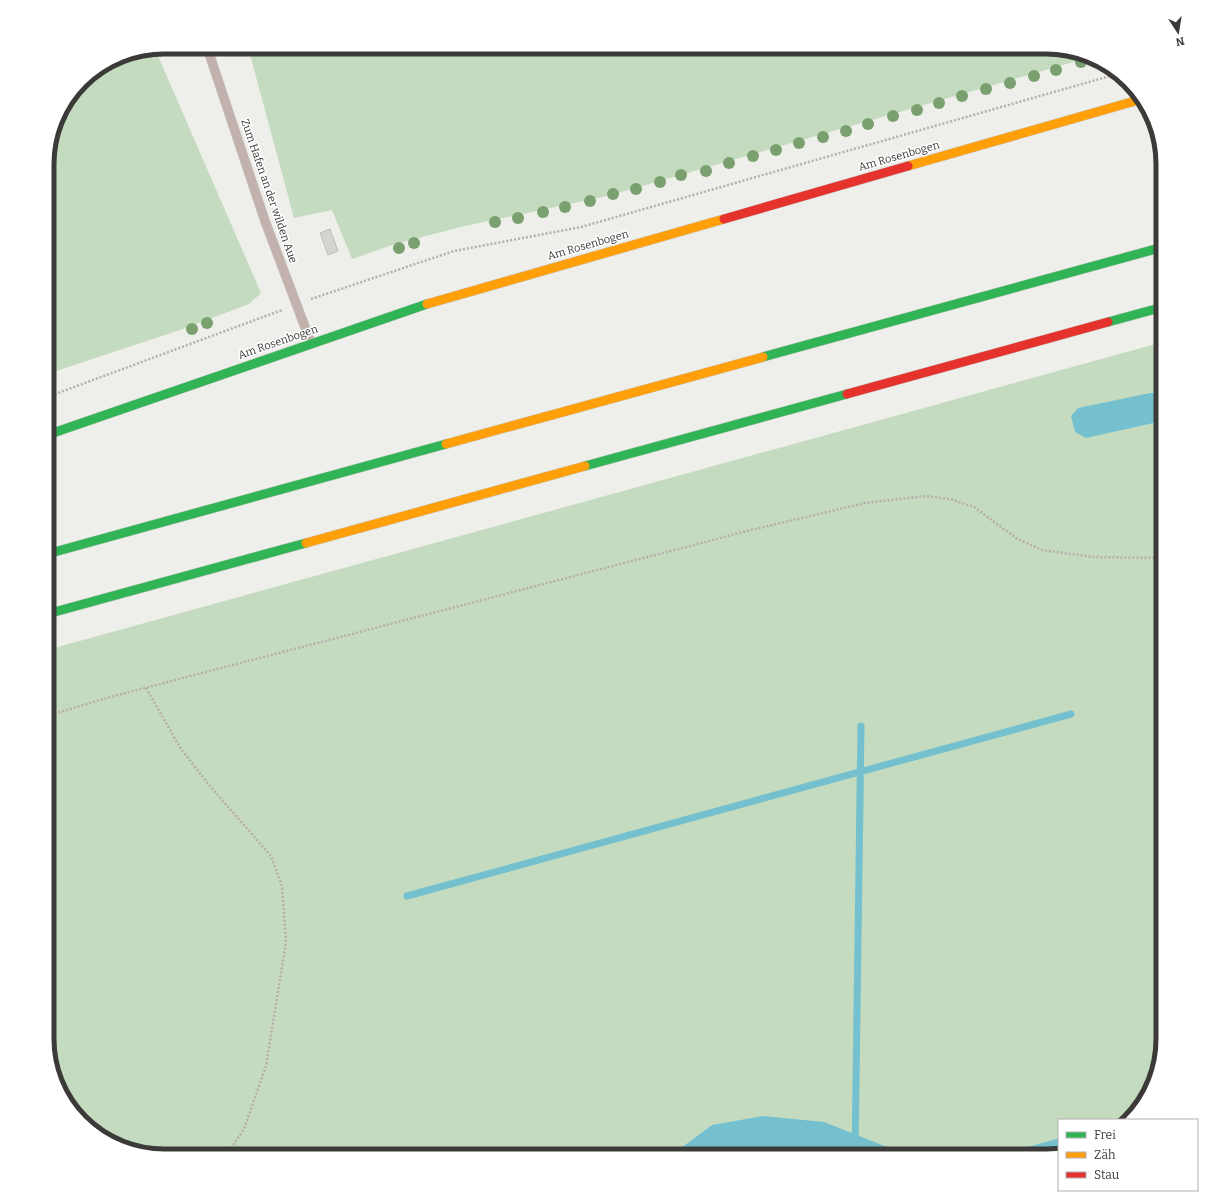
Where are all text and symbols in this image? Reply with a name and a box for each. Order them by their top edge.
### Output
north arrow [1158,12,1198,52]
text: N [1174,34,1185,49]
street label: Zum Hafen an der wilden Aue [238,117,300,265]
street label: Am Rosenbogen [857,138,941,174]
street label: Am Rosenbogen [546,227,630,263]
street label: Am Rosenbogen [236,322,320,362]
legend [1058,1119,1198,1191]
text: Frei [1094,1128,1116,1142]
text: Zäh [1094,1148,1116,1162]
text: Stau [1094,1168,1120,1182]

